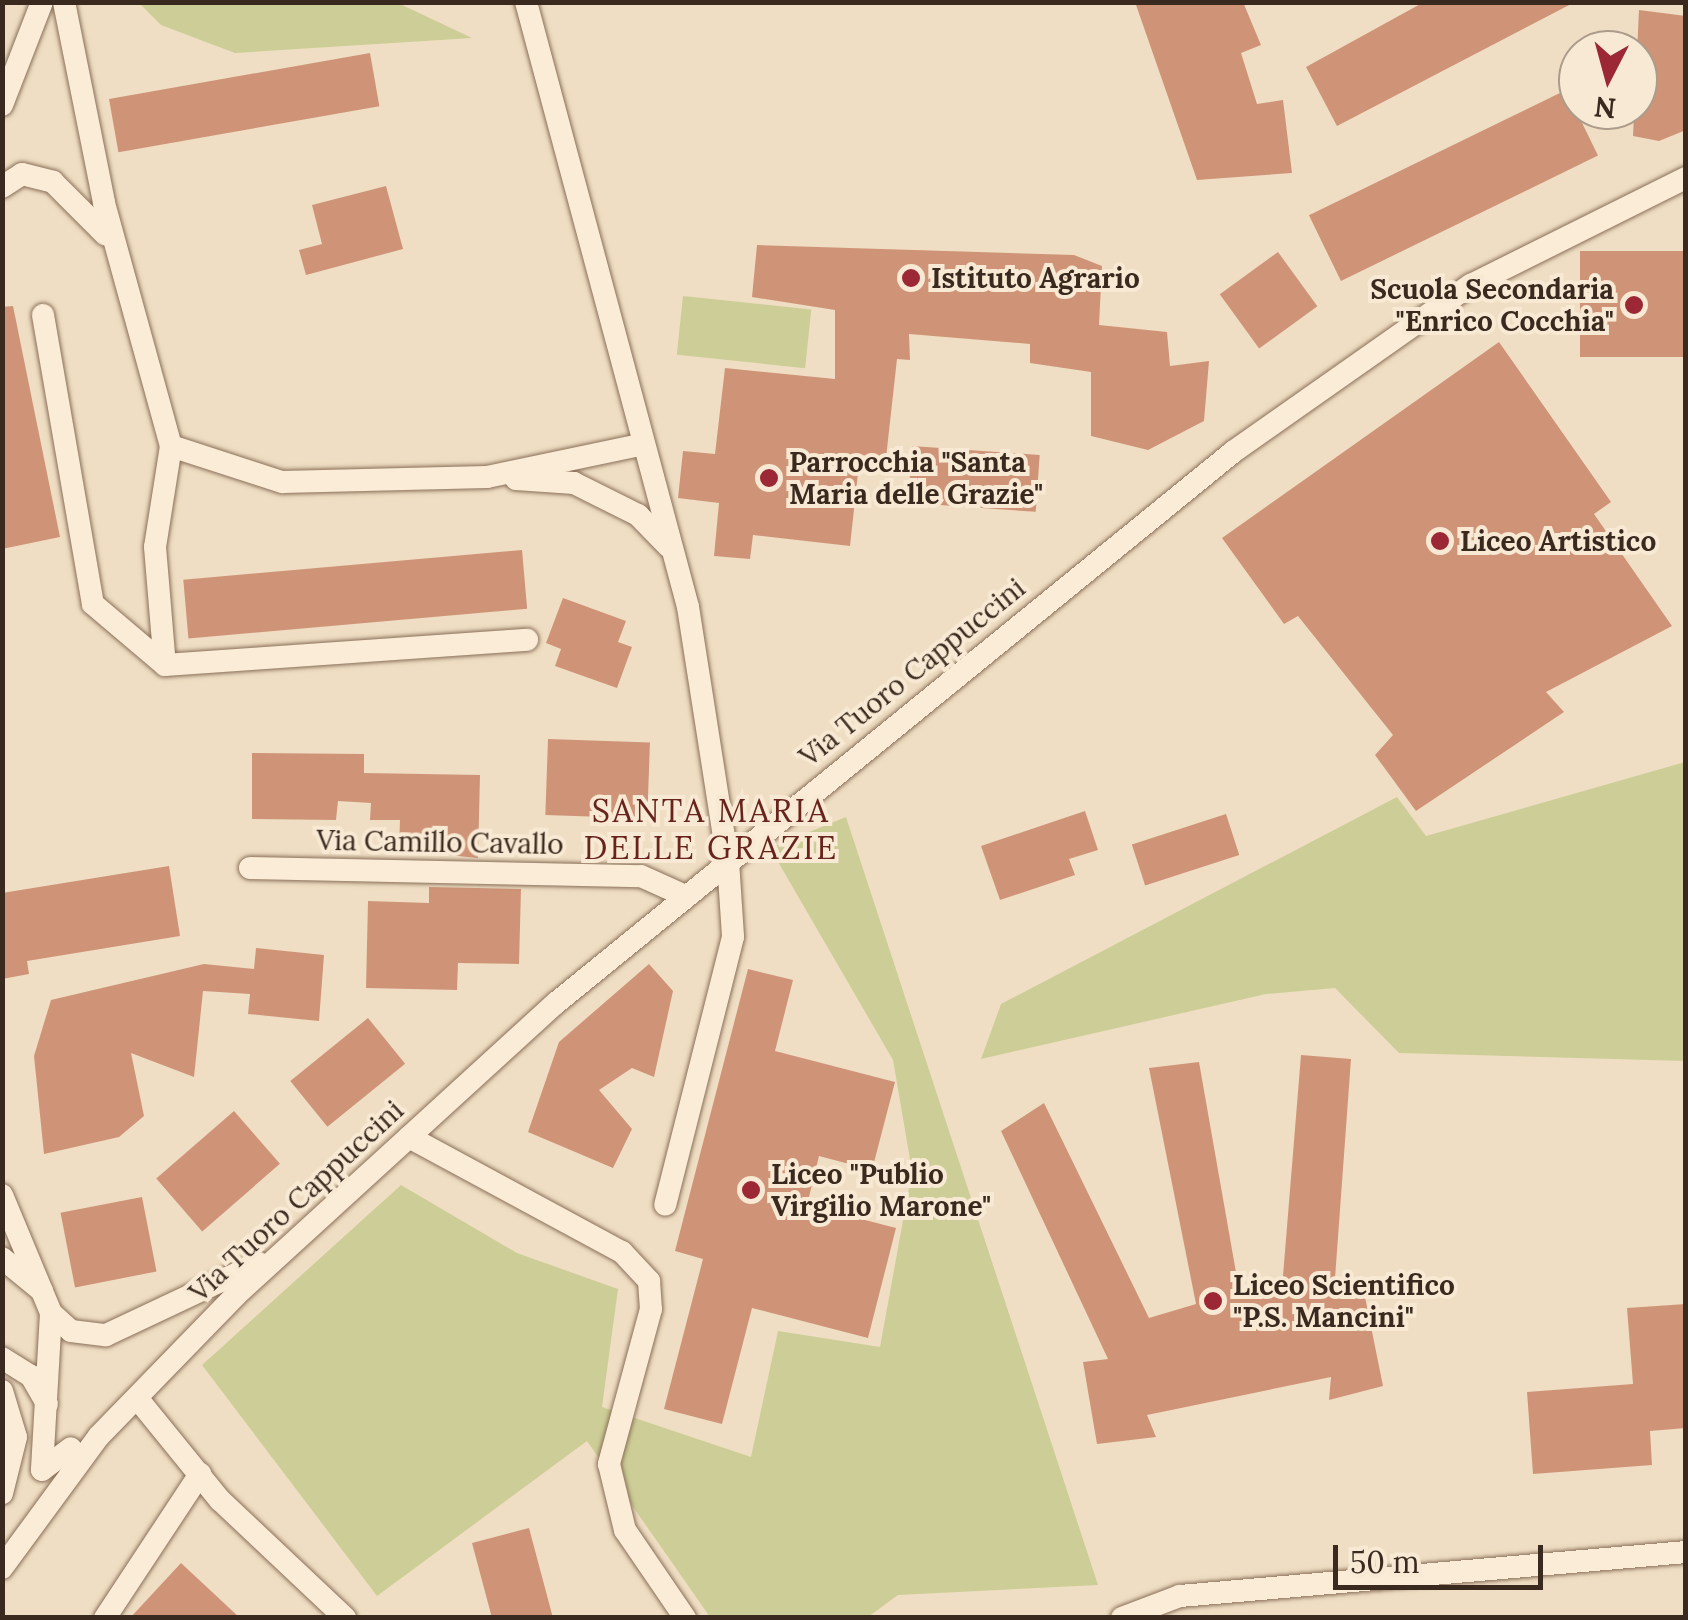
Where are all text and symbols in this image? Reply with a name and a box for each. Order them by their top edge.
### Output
north arrow [1558,30,1658,130]
text: N [1592,89,1618,127]
place label: Istituto Agrario [931,261,1140,295]
marker: Istituto Agrario [900,267,922,289]
place label: Scuola Secondaria "Enrico Cocchia" [1370,272,1614,338]
marker: Scuola Secondaria "Enrico Cocchia" [1623,294,1645,316]
place label: Parrocchia "Santa Maria delle Grazie" [789,445,1043,511]
marker: Parrocchia "Santa Maria delle Grazie" [758,467,780,489]
place label: Liceo Artistico [1460,524,1656,558]
marker: Liceo Artistico [1429,530,1451,552]
street label: Via Tuoro Cappuccini [792,571,1032,773]
district label: SANTA MARIA DELLE GRAZIE [583,793,839,868]
street label: Via Camillo Cavallo [316,823,564,861]
street label: Via Tuoro Cappuccini [182,1093,410,1309]
place label: Liceo "Publio Virgilio Marone" [771,1157,991,1223]
marker: Liceo "Publio Virgilio Marone" [740,1179,762,1201]
place label: Liceo Scientifico "P.S. Mancini" [1233,1268,1455,1334]
marker: Liceo Scientifico "P.S. Mancini" [1202,1290,1224,1312]
scale bar [1338,1525,1548,1587]
text: 50 m [1350,1543,1420,1581]

